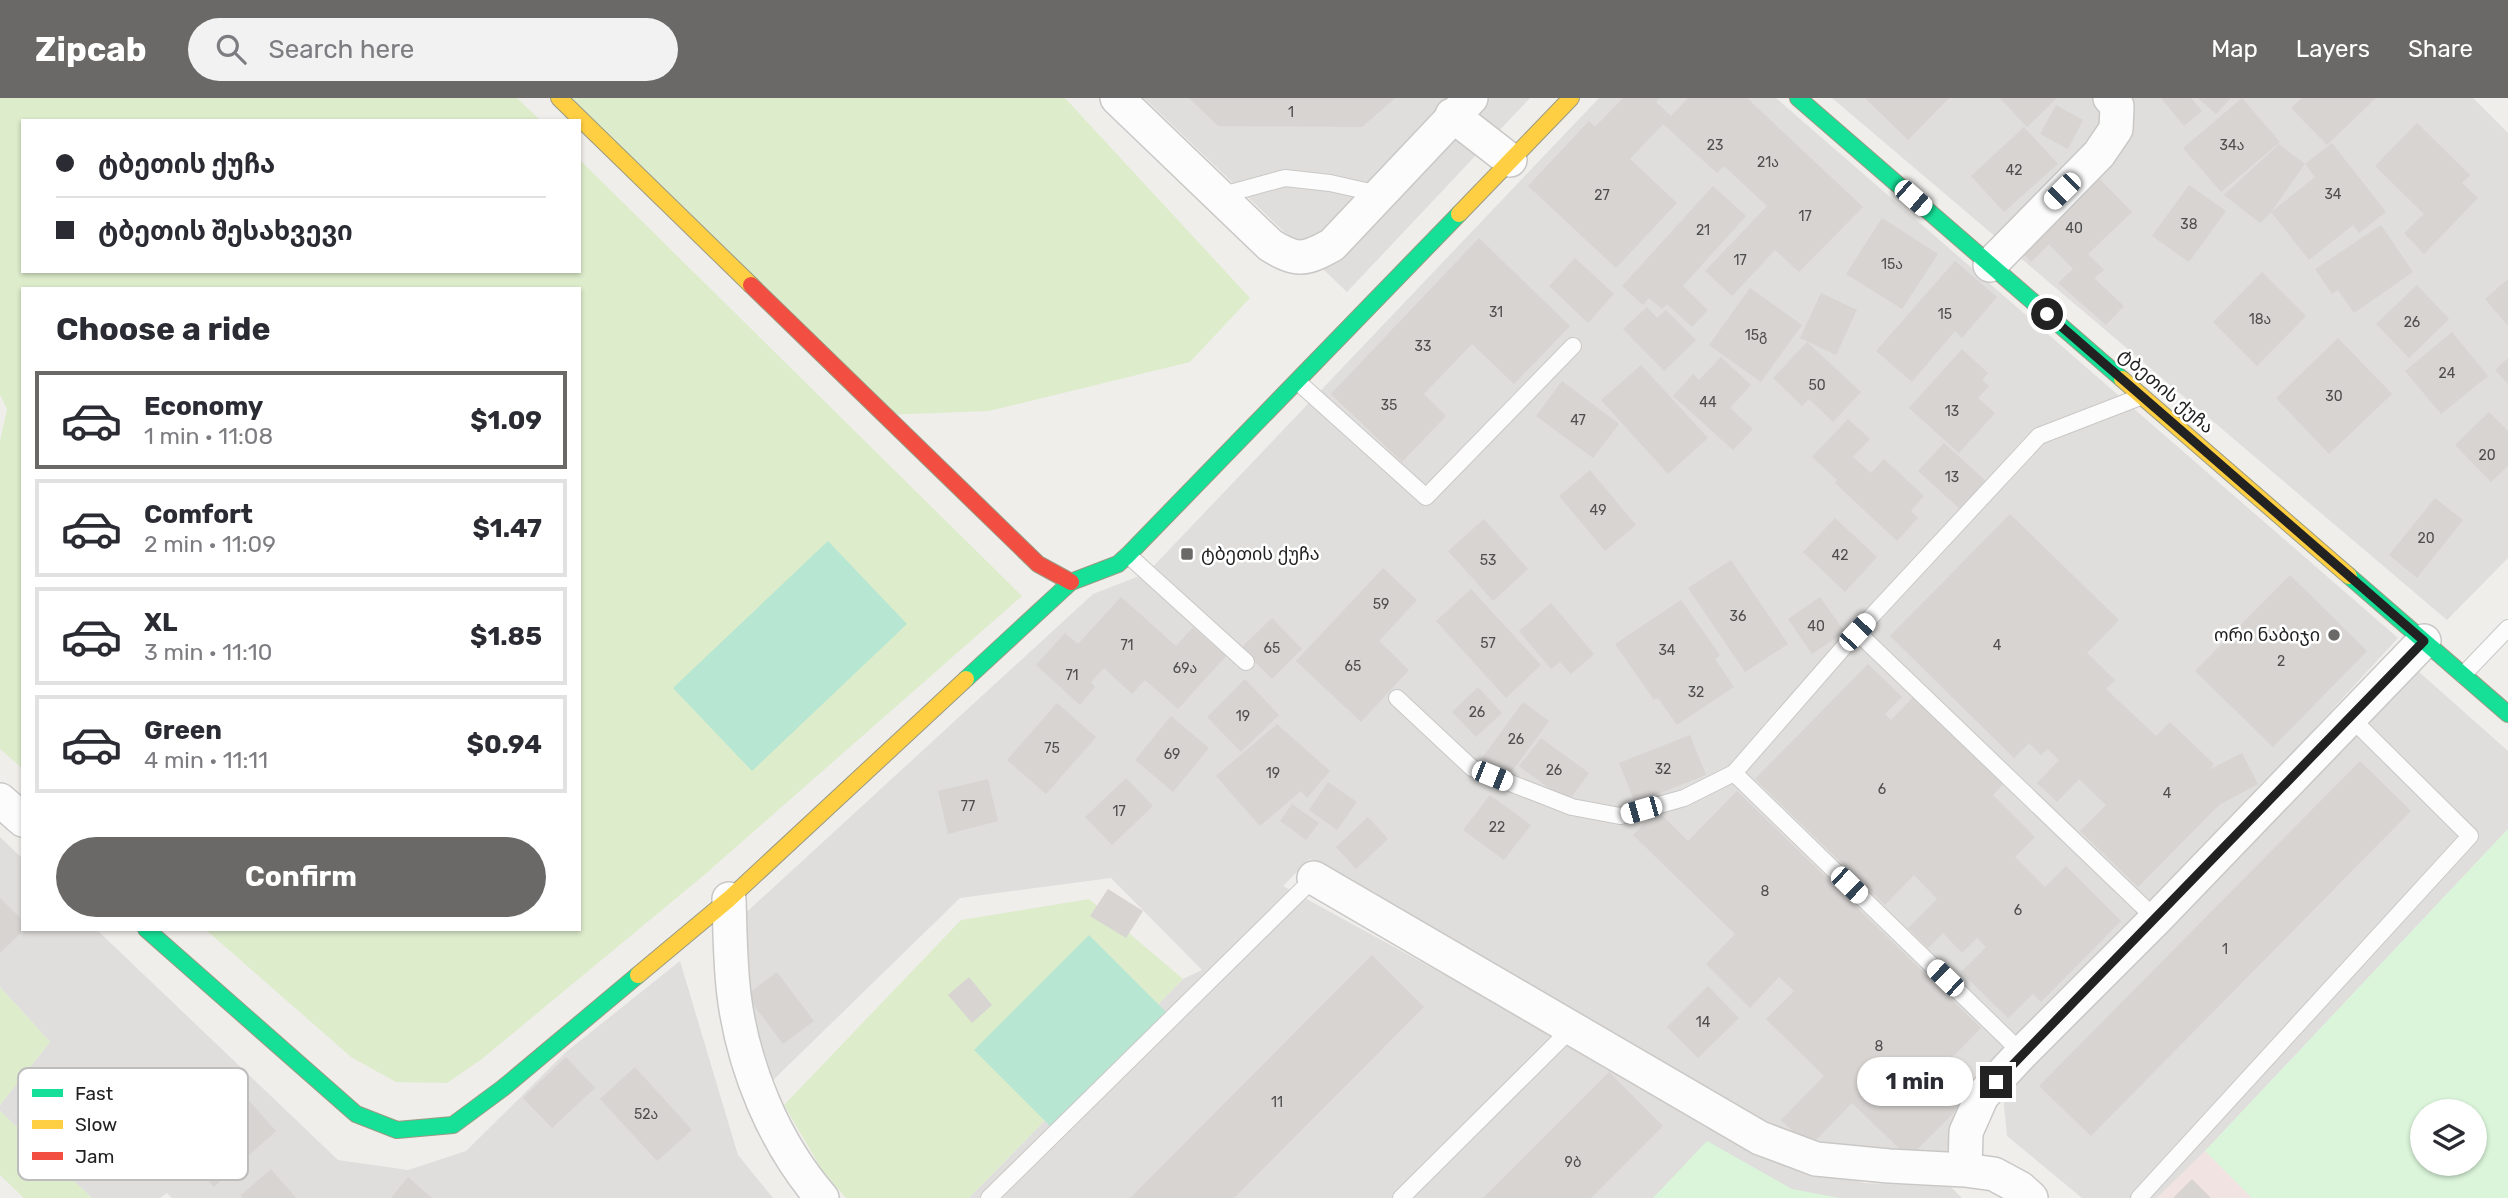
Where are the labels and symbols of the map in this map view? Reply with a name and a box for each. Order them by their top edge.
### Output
house number: 1 [1288,104,1294,121]
house number: 23 [1707,137,1723,154]
house number: 34ა [2220,137,2244,154]
house number: 21ა [1757,154,1779,171]
house number: 42 [2006,162,2022,179]
car [2040,169,2085,213]
car [1891,176,1936,220]
house number: 34 [2324,186,2342,203]
house number: 27 [1594,187,1610,204]
house number: 17 [1798,208,1812,225]
house number: 38 [2180,216,2198,233]
house number: 40 [2065,220,2083,237]
house number: 21 [1696,222,1710,239]
house number: 17 [1733,252,1747,269]
house number: 15ა [1881,256,1903,273]
route start [2031,298,2063,330]
house number: 31 [1489,304,1503,321]
house number: 15 [1938,306,1952,323]
house number: 18ა [2249,311,2271,328]
house number: 26 [2404,314,2420,331]
house number: 15გ [1745,327,1767,344]
house number: 33 [1415,338,1431,355]
street label: ტბეთის ქუჩა [2114,344,2218,438]
house number: 24 [2439,365,2456,382]
house number: 50 [1808,377,1826,394]
house number: 30 [2325,388,2343,405]
house number: 44 [1699,394,1717,411]
house number: 35 [1381,397,1397,414]
house number: 13 [1945,403,1959,420]
house number: 47 [1570,412,1586,429]
house number: 20 [2478,447,2496,464]
house number: 13 [1945,469,1959,486]
house number: 49 [1590,502,1606,519]
house number: 20 [2417,530,2435,547]
place label: ტბეთის ქუჩა [1201,543,1320,565]
marker: ტბეთის ქუჩა [1179,546,1195,562]
house number: 42 [1832,547,1848,564]
house number: 53 [1480,552,1496,569]
house number: 59 [1373,596,1389,613]
house number: 36 [1730,608,1746,625]
car [1835,609,1880,655]
house number: 40 [1807,618,1825,635]
place label: ორი ნაბიჯი [2214,624,2320,646]
marker: ორი ნაბიჯი [2326,627,2342,643]
house number: 57 [1480,635,1496,652]
house number: 71 [1120,637,1134,654]
house number: 4 [1993,637,2002,654]
house number: 65 [1264,640,1280,657]
house number: 34 [1658,642,1676,659]
house number: 2 [2277,653,2285,670]
house number: 65 [1345,658,1361,675]
house number: 69ა [1173,660,1197,677]
house number: 71 [1065,667,1079,684]
house number: 32 [1688,684,1704,701]
house number: 26 [1469,704,1485,721]
house number: 19 [1236,708,1250,725]
house number: 26 [1508,731,1524,748]
house number: 75 [1044,740,1060,757]
house number: 69 [1164,746,1180,763]
car [1469,758,1516,794]
house number: 32 [1655,761,1671,778]
house number: 26 [1546,762,1562,779]
house number: 19 [1266,765,1280,782]
house number: 6 [1878,781,1886,798]
house number: 4 [2163,785,2172,802]
car [1618,794,1665,826]
house number: 77 [961,798,975,815]
house number: 17 [1112,803,1126,820]
house number: 22 [1489,819,1505,836]
car [1827,863,1872,907]
house number: 8 [1761,883,1770,900]
house number: 6 [2014,902,2022,919]
house number: 1 [2222,941,2228,958]
car [1923,956,1968,1000]
house number: 14 [1696,1014,1711,1031]
house number: 8 [1875,1038,1884,1055]
callout: 1 min [1856,1058,1972,1107]
route end [1980,1066,2012,1098]
legend [18,1068,248,1180]
text: Fast [75,1082,114,1105]
house number: 11 [1271,1094,1283,1111]
house number: 52ა [634,1106,658,1123]
text: Slow [75,1113,117,1136]
text: Jam [75,1145,114,1168]
house number: 9ბ [1565,1154,1581,1171]

